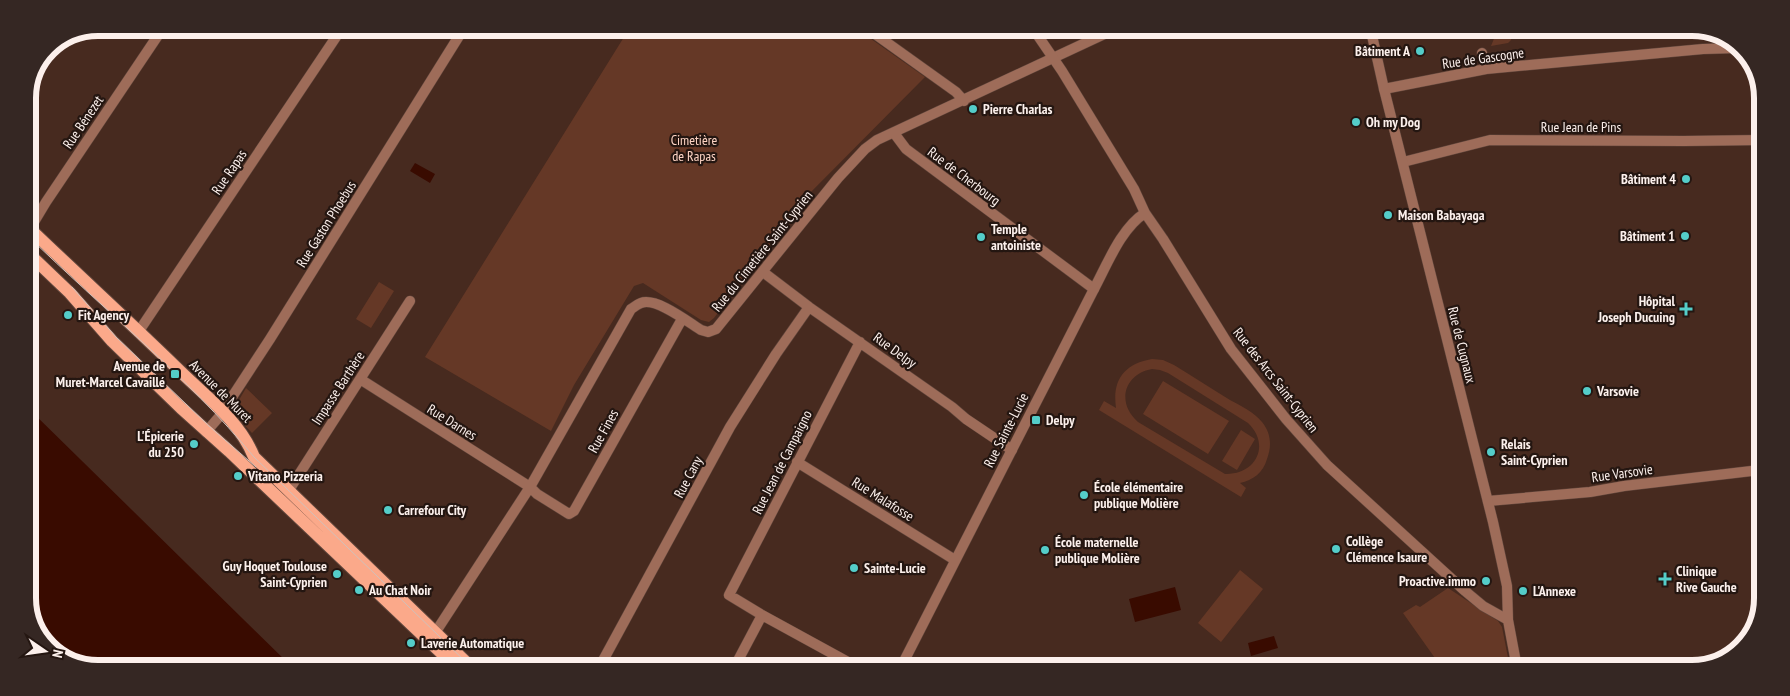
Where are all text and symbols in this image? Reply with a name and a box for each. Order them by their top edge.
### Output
place label: Bâtiment A [1355,42,1411,60]
street label: Rue de Gascogne [1441,43,1525,73]
marker: Bâtiment A [1414,45,1426,57]
street label: Rue Bénezet [59,92,107,152]
place label: Pierre Charlas [983,100,1052,118]
marker: Pierre Charlas [967,103,979,115]
place label: Oh my Dog [1366,113,1420,131]
marker: Oh my Dog [1350,116,1362,128]
street label: Rue Jean de Pins [1541,118,1621,136]
park label: Cimetière de Rapas [671,131,718,165]
street label: Rue de Cherbourg [924,143,1004,209]
street label: Rue Rapas [207,146,251,198]
place label: Bâtiment 4 [1621,170,1676,188]
marker: Bâtiment 4 [1680,173,1692,185]
street label: Rue Gaston Phoebus [292,177,360,271]
street label: Rue du Cimetière Saint-Cyprien [708,187,816,315]
place label: Maison Babayaga [1398,206,1485,224]
marker: Maison Babayaga [1382,209,1394,221]
place label: Temple antoiniste [991,220,1041,254]
place label: Bâtiment 1 [1620,227,1675,245]
marker: Bâtiment 1 [1679,230,1691,242]
marker: Temple antoiniste [975,231,987,243]
place label: Hôpital Joseph Ducuing [1597,292,1676,326]
marker: Hôpital Joseph Ducuing [1679,302,1693,316]
street label: Rue de Cugnaux [1444,305,1480,385]
place label: Fit Agency [78,306,129,324]
marker: Fit Agency [62,309,74,321]
street label: Rue des Arcs Saint-Cyprien [1229,324,1323,436]
street label: Rue Delpy [870,328,921,372]
street label: Impasse Barthère [308,348,369,428]
street label: Avenue de Muret [186,356,256,426]
place label: Avenue de Muret-Marcel Cavaillé [56,357,165,391]
marker: Avenue de Muret-Marcel Cavaillé [169,368,181,380]
place label: Varsovie [1596,382,1639,400]
marker: Varsovie [1581,385,1593,397]
street label: Rue Sainte-Lucie [979,389,1033,470]
street label: Rue Darnes [424,400,480,444]
street label: Rue Fines [584,406,622,456]
street label: Rue Jean de Campaigno [748,407,816,517]
place label: Delpy [1046,411,1075,429]
marker: Delpy [1030,414,1042,426]
place label: L'Épicerie du 250 [137,427,184,461]
place label: Relais Saint-Cyprien [1501,435,1568,469]
marker: L'Épicerie du 250 [188,438,200,450]
marker: Relais Saint-Cyprien [1485,446,1497,458]
street label: Rue Cany [670,452,707,501]
street label: Rue Varsovie [1590,460,1654,486]
place label: Vitano Pizzeria [247,467,323,485]
marker: Vitano Pizzeria [232,470,244,482]
street label: Rue Malafosse [849,473,918,525]
place label: École élémentaire publique Molière [1094,478,1183,512]
marker: École élémentaire publique Molière [1078,489,1090,501]
place label: Carrefour City [398,501,467,519]
marker: Carrefour City [382,504,394,516]
place label: Collège Clémence Isaure [1346,532,1427,566]
place label: École maternelle publique Molière [1055,533,1140,567]
marker: Collège Clémence Isaure [1330,543,1342,555]
marker: École maternelle publique Molière [1039,544,1051,556]
place label: Guy Hoquet Toulouse Saint-Cyprien [223,557,327,591]
place label: Sainte-Lucie [864,559,926,577]
marker: Sainte-Lucie [848,562,860,574]
place label: Clinique Rive Gauche [1676,562,1737,596]
marker: Guy Hoquet Toulouse Saint-Cyprien [331,568,343,580]
place label: Proactive.immo [1399,572,1476,590]
marker: Clinique Rive Gauche [1658,572,1672,586]
marker: Proactive.immo [1480,575,1492,587]
place label: Au Chat Noir [368,581,432,599]
place label: L'Annexe [1533,582,1576,600]
marker: Au Chat Noir [353,584,365,596]
marker: L'Annexe [1517,585,1529,597]
north arrow [20,626,70,676]
place label: Laverie Automatique [421,634,524,652]
marker: Laverie Automatique [405,637,417,649]
text: N [48,648,67,660]

